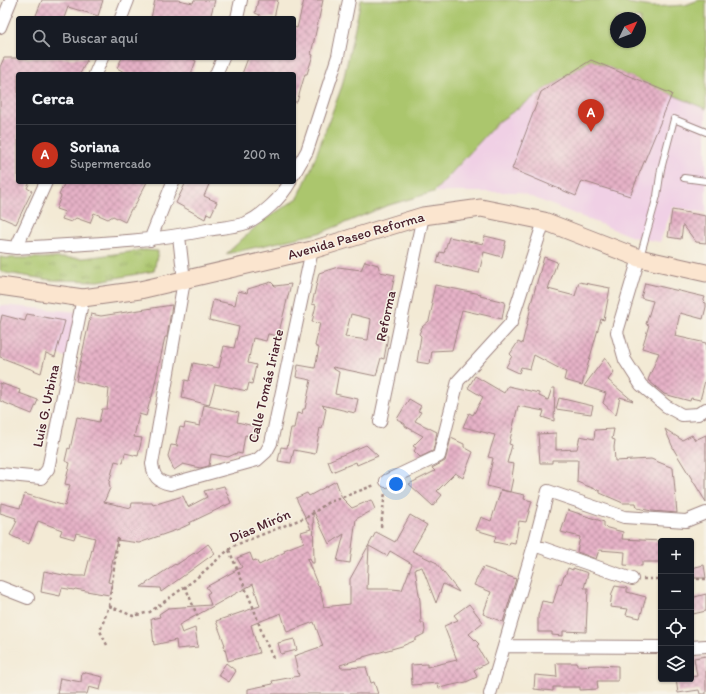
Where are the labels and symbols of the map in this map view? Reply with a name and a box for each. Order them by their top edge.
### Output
north arrow [610,12,646,48]
pin: A [578,99,604,132]
street label: Avenida Paseo Reforma [286,208,427,264]
street label: Reforma [372,288,400,343]
street label: Calle Tomás Iriarte [245,327,287,444]
street label: Luis G. Urbina [29,363,63,449]
your location [386,474,406,494]
street label: Días Mirón [227,505,293,546]

